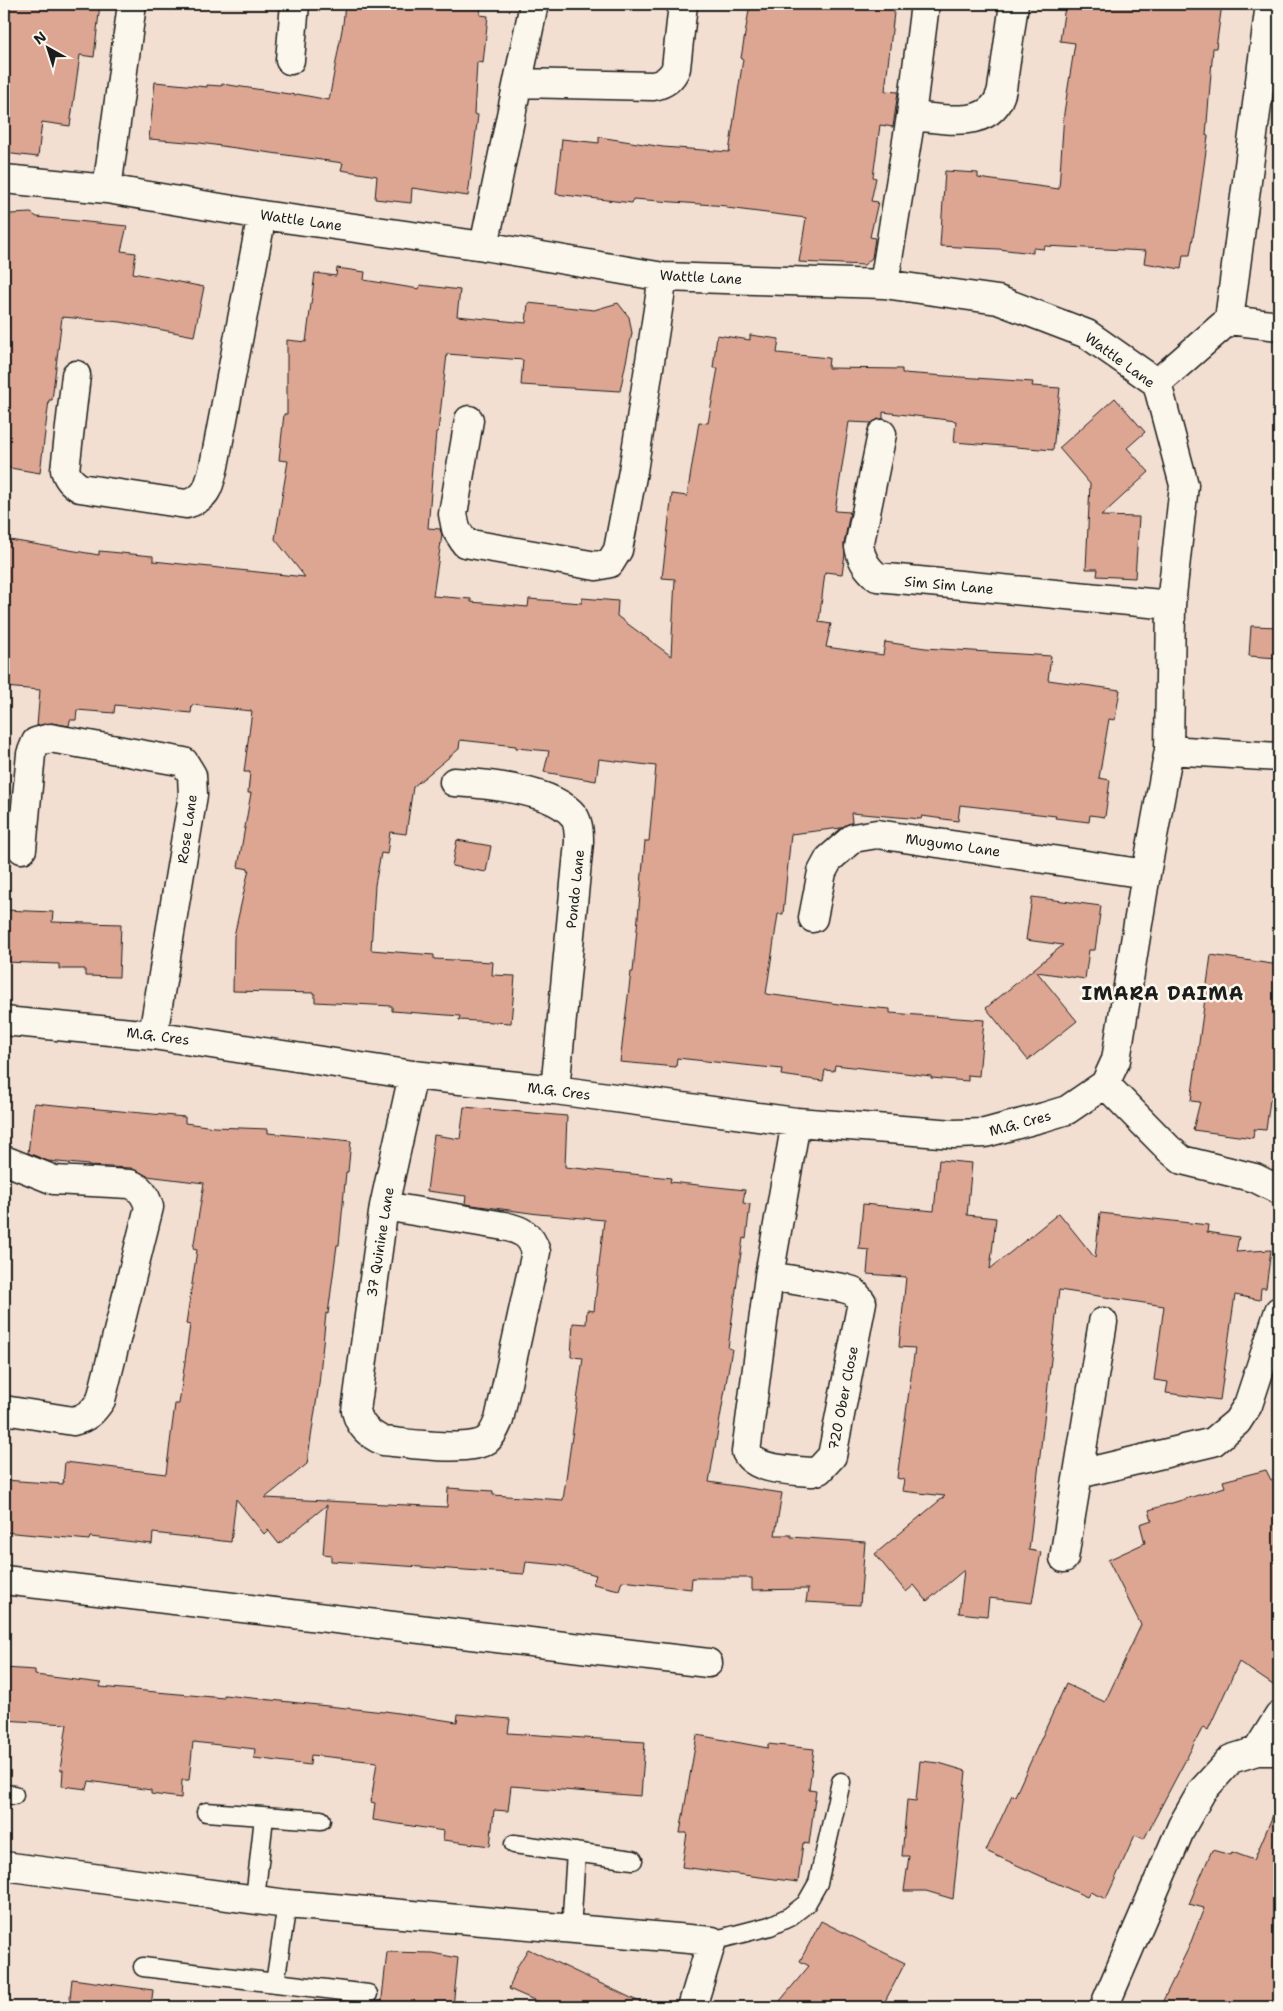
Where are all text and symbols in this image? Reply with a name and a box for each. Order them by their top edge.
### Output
north arrow [22,22,72,72]
text: N [30,27,50,48]
street label: Wattle Lane [259,205,343,235]
street label: Wattle Lane [659,266,743,288]
street label: Wattle Lane [1081,328,1159,392]
street label: Sim Sim Lane [904,572,994,598]
street label: Rose Lane [173,793,201,865]
street label: Mugumo Lane [904,829,1002,861]
street label: Pondo Lane [562,849,588,929]
district label: IMARA DAIMA [1082,981,1244,1006]
street label: M.G. Cres [125,1023,191,1049]
street label: M.G. Cres [526,1078,592,1104]
street label: M.G. Cres [987,1106,1053,1140]
street label: 37 Quinine Lane [362,1186,398,1298]
street label: 720 Ober Close [824,1344,862,1451]

